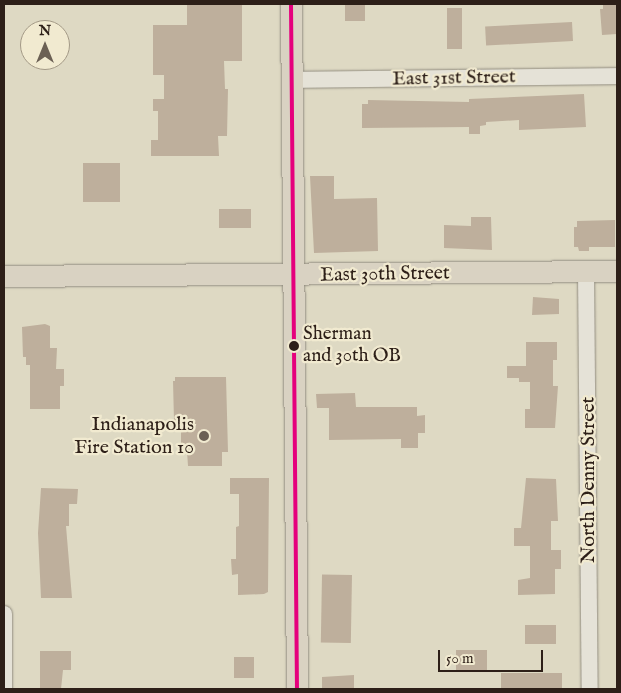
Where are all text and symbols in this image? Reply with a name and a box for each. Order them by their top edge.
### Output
north arrow [20,20,70,70]
text: N [39,22,51,40]
street label: East 31st Street [392,65,516,91]
street label: East 30th Street [320,261,450,287]
place label: Sherman and 30th OB [303,324,401,368]
marker: Sherman and 30th OB [289,341,299,351]
street label: North Denny Street [576,397,600,563]
place label: Indianapolis Fire Station 10 [74,412,194,459]
marker: Indianapolis Fire Station 10 [198,430,210,442]
scale bar [441,640,546,672]
text: 50 m [446,649,474,668]

